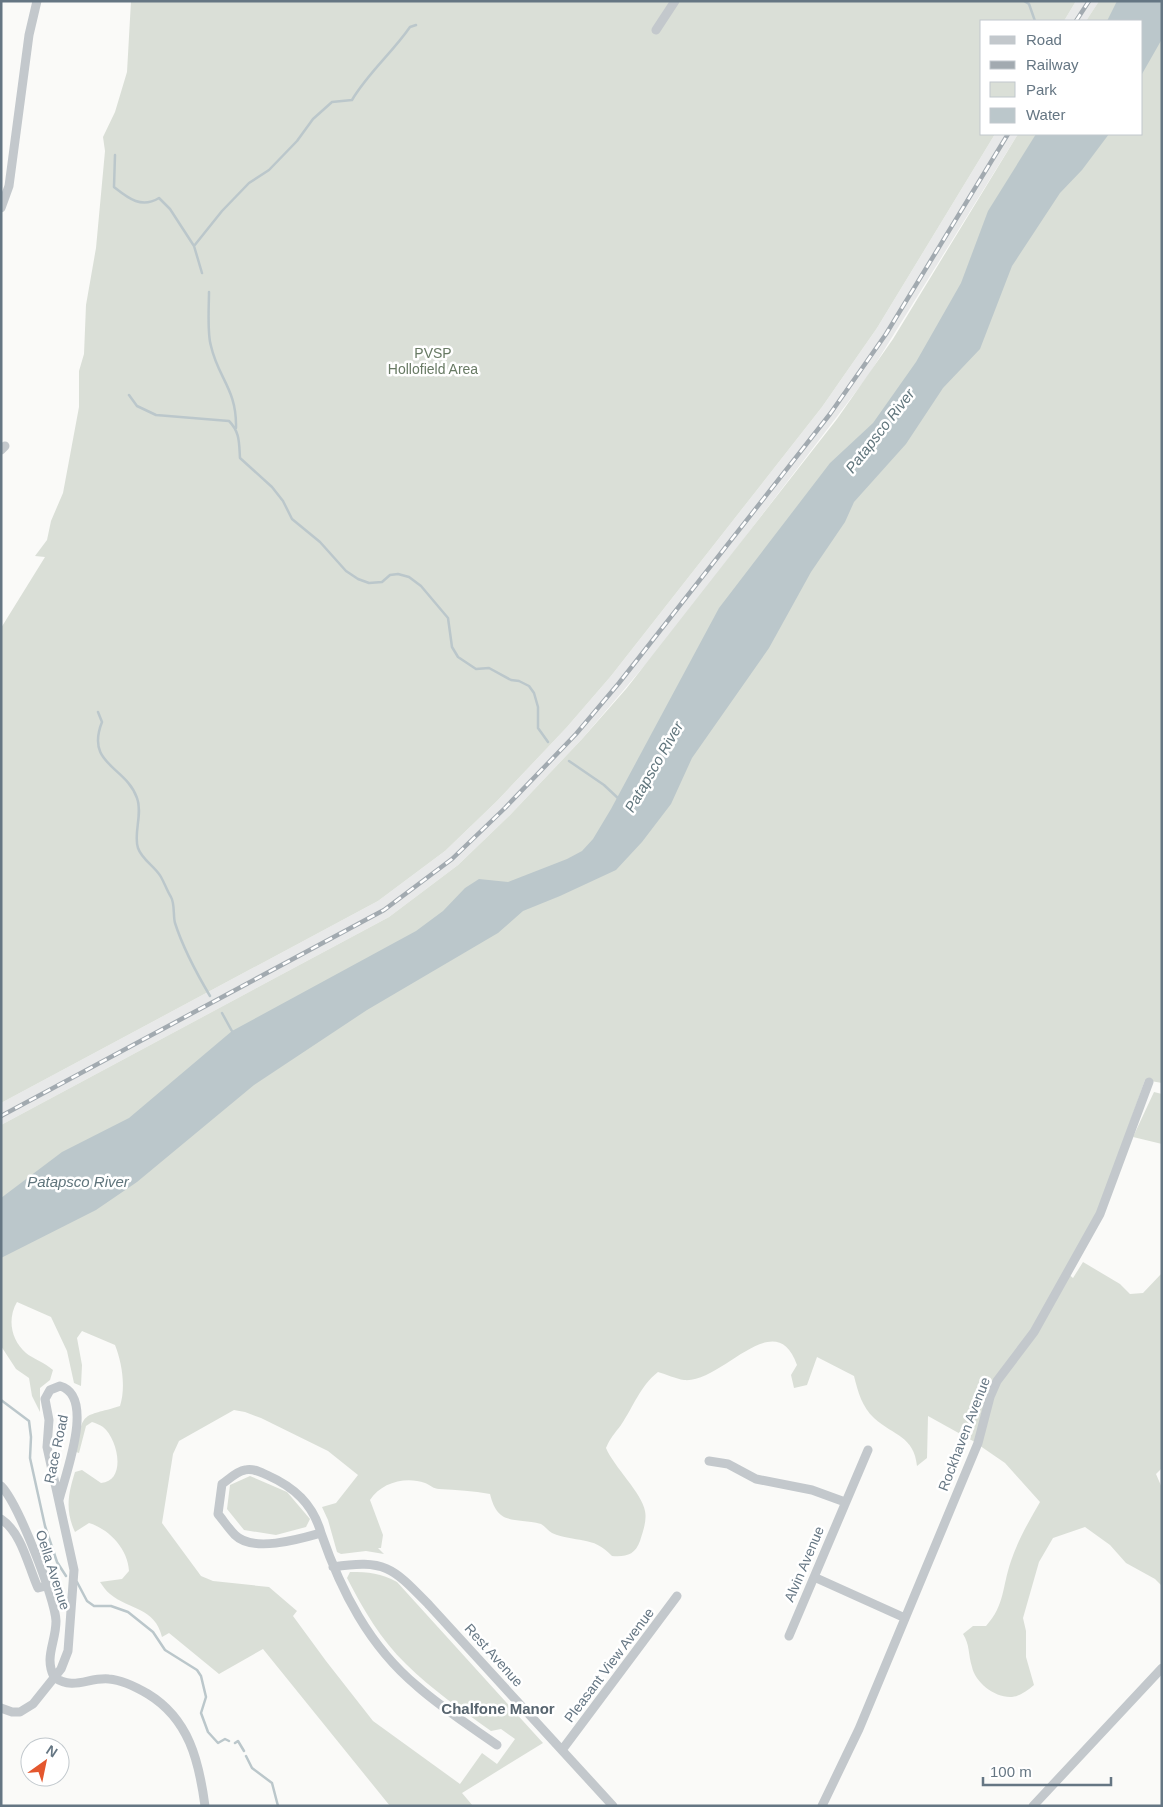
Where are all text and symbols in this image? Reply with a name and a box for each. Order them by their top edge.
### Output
legend [980,20,1143,135]
text: Road [1026,31,1062,48]
text: Railway [1026,56,1079,73]
text: Park [1026,81,1057,98]
text: Water [1026,106,1065,123]
park label: PVSP Hollofield Area [388,345,478,377]
water label: Patapsco River [842,385,918,476]
water label: Patapsco River [621,718,687,815]
water label: Patapsco River [27,1173,130,1190]
street label: Rockhaven Avenue [935,1375,993,1493]
street label: Race Road [41,1413,71,1485]
street label: Alvin Avenue [781,1524,827,1604]
street label: Oella Avenue [33,1528,74,1612]
street label: Pleasant View Avenue [561,1605,657,1725]
street label: Rest Avenue [462,1620,527,1690]
district label: Chalfone Manor [441,1700,555,1717]
north arrow [20,1737,70,1787]
text: N [43,1742,61,1761]
scale bar [983,1754,1110,1786]
text: 100 m [990,1763,1032,1780]

